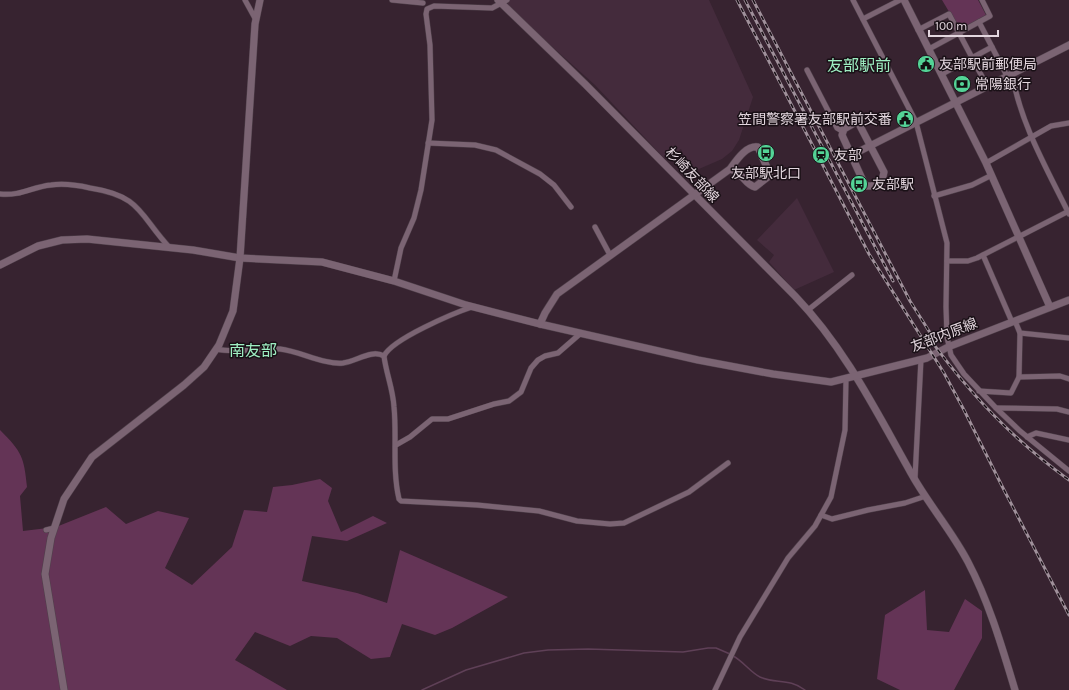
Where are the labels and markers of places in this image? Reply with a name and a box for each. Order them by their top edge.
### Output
public building icon: 友部駅前郵便局 [916,54,936,74]
place label: 友部駅前郵便局 [939,56,1037,73]
bank icon: 常陽銀行 [952,74,972,94]
place label: 常陽銀行 [975,76,1031,93]
public building icon: 笠間警察署友部駅前交番 [895,109,915,129]
place label: 笠間警察署友部駅前交番 [738,111,892,128]
bus stop icon: 友部駅北口 [756,143,776,163]
station icon: 友部 [811,145,831,165]
place label: 友部 [834,147,862,164]
place label: 友部駅北口 [731,165,801,182]
bus stop icon: 友部駅 [849,174,869,194]
place label: 友部駅 [872,176,914,193]

